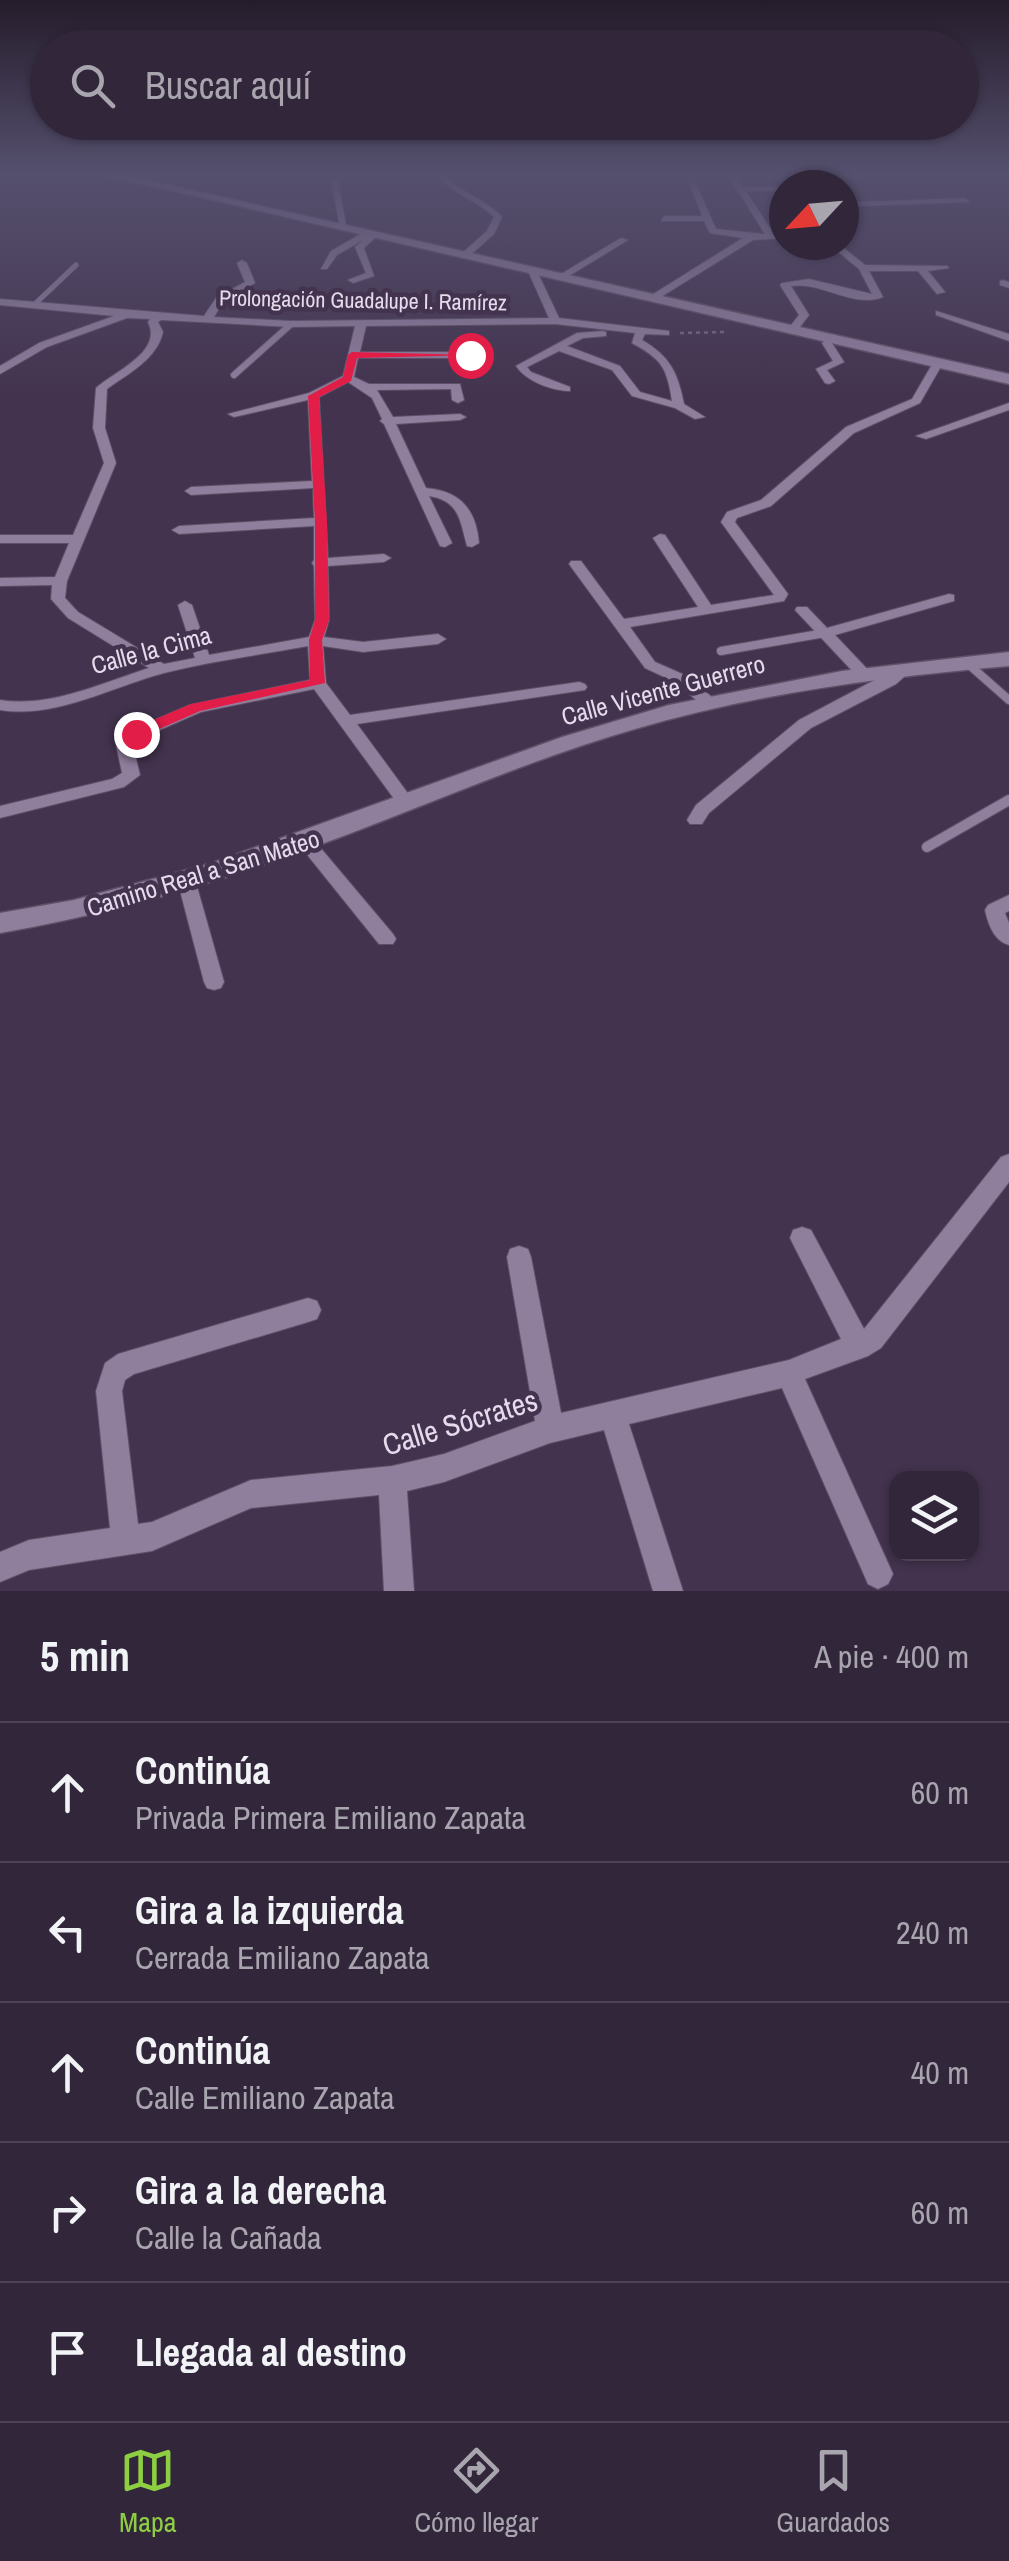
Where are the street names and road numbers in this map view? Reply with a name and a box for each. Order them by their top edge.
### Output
street label: Prolongación Guadalupe I. Ramírez [219,282,507,318]
street label: Calle la Cima [87,618,215,682]
street label: Calle Vicente Guerrero [558,646,768,734]
street label: Camino Real a San Mateo [83,821,323,925]
street label: Calle Sócrates [377,1380,542,1465]

